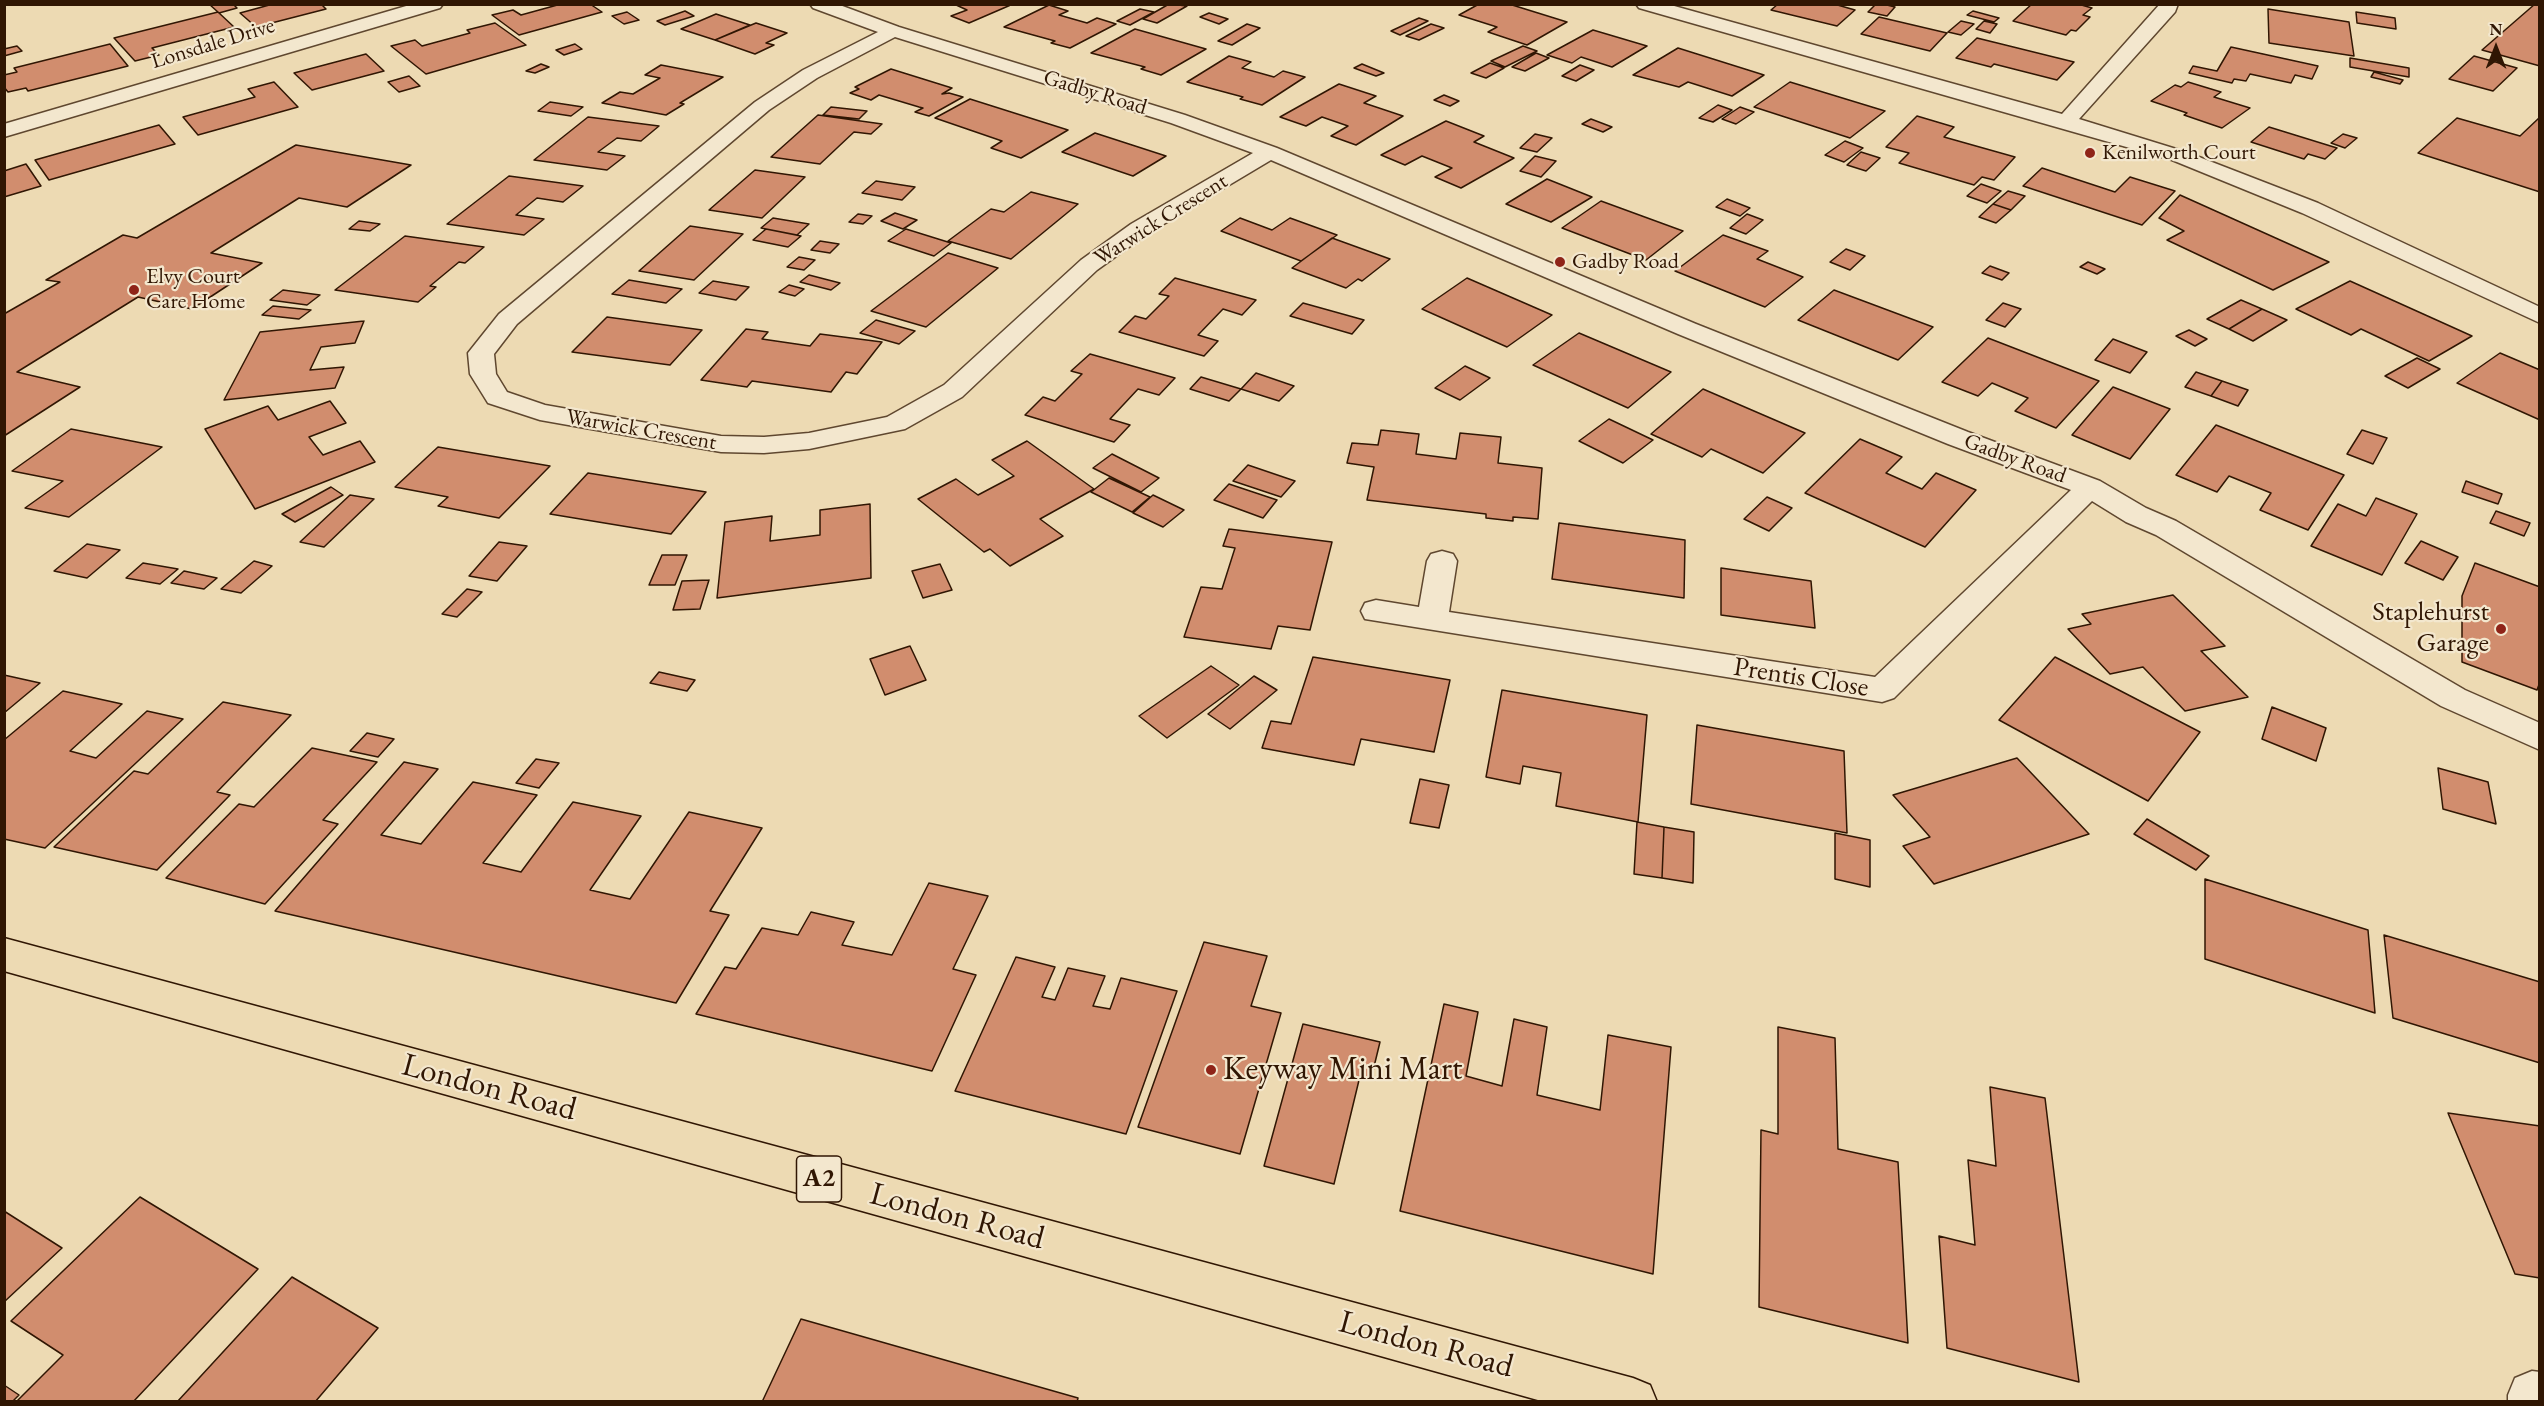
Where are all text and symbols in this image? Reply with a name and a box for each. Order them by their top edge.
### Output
street label: Lonsdale Drive [148,13,278,75]
north arrow [2466,18,2526,78]
text: N [2490,19,2502,40]
street label: Gadby Road [1040,65,1150,121]
place label: Kenilworth Court [2102,140,2256,166]
marker: Kenilworth Court [2083,146,2097,160]
street label: Warwick Crescent [1089,168,1233,272]
place label: Gadby Road [1572,249,1679,275]
marker: Gadby Road [1553,255,1567,269]
place label: Elvy Court Care Home [146,264,245,316]
marker: Elvy Court Care Home [127,283,141,297]
street label: Warwick Crescent [564,404,718,456]
street label: Gadby Road [1960,428,2070,490]
place label: Staplehurst Garage [2372,597,2489,660]
marker: Staplehurst Garage [2494,622,2508,636]
street label: Prentis Close [1731,651,1871,705]
street label: London Road [397,1046,581,1130]
place label: Keyway Mini Mart [1223,1050,1462,1090]
marker: Keyway Mini Mart [1204,1063,1218,1077]
road number: A2 [796,1156,842,1202]
street label: London Road [865,1175,1049,1259]
street label: London Road [1334,1303,1518,1387]

